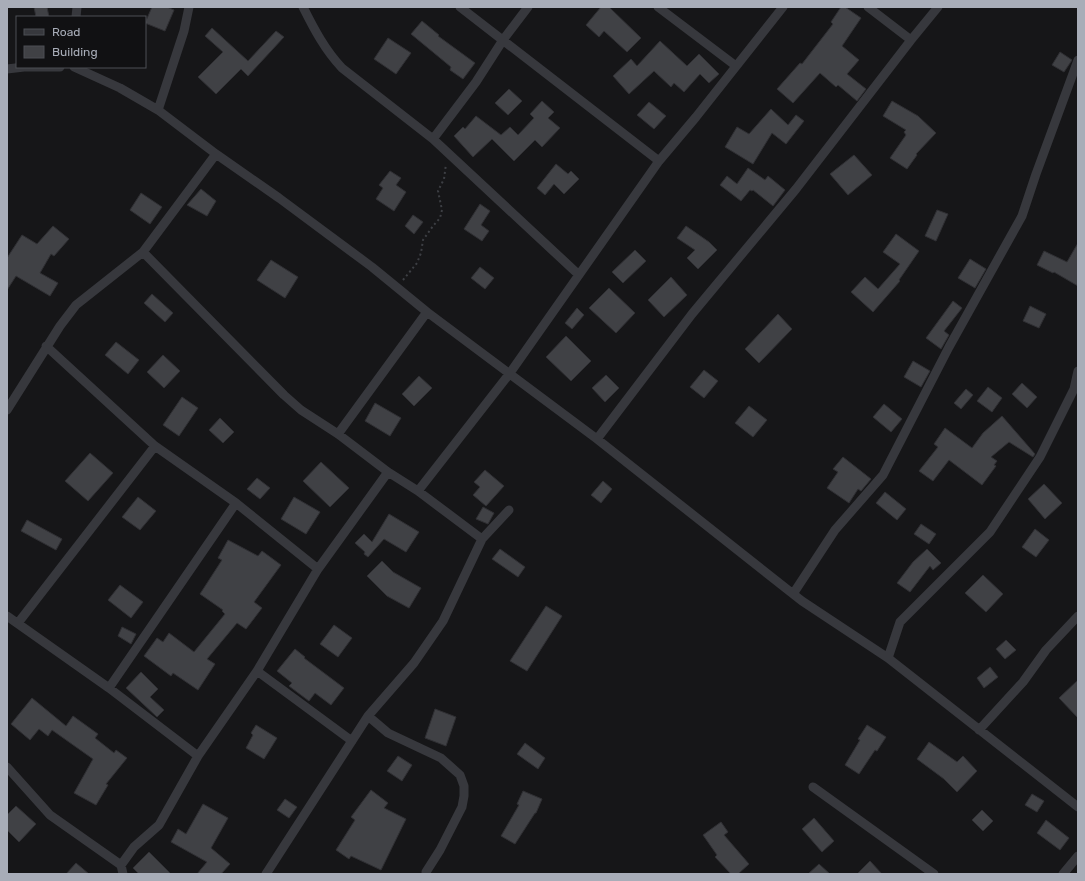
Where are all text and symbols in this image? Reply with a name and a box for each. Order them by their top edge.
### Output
legend [16,16,146,68]
text: Road [52,25,80,39]
text: Building [52,45,98,59]

